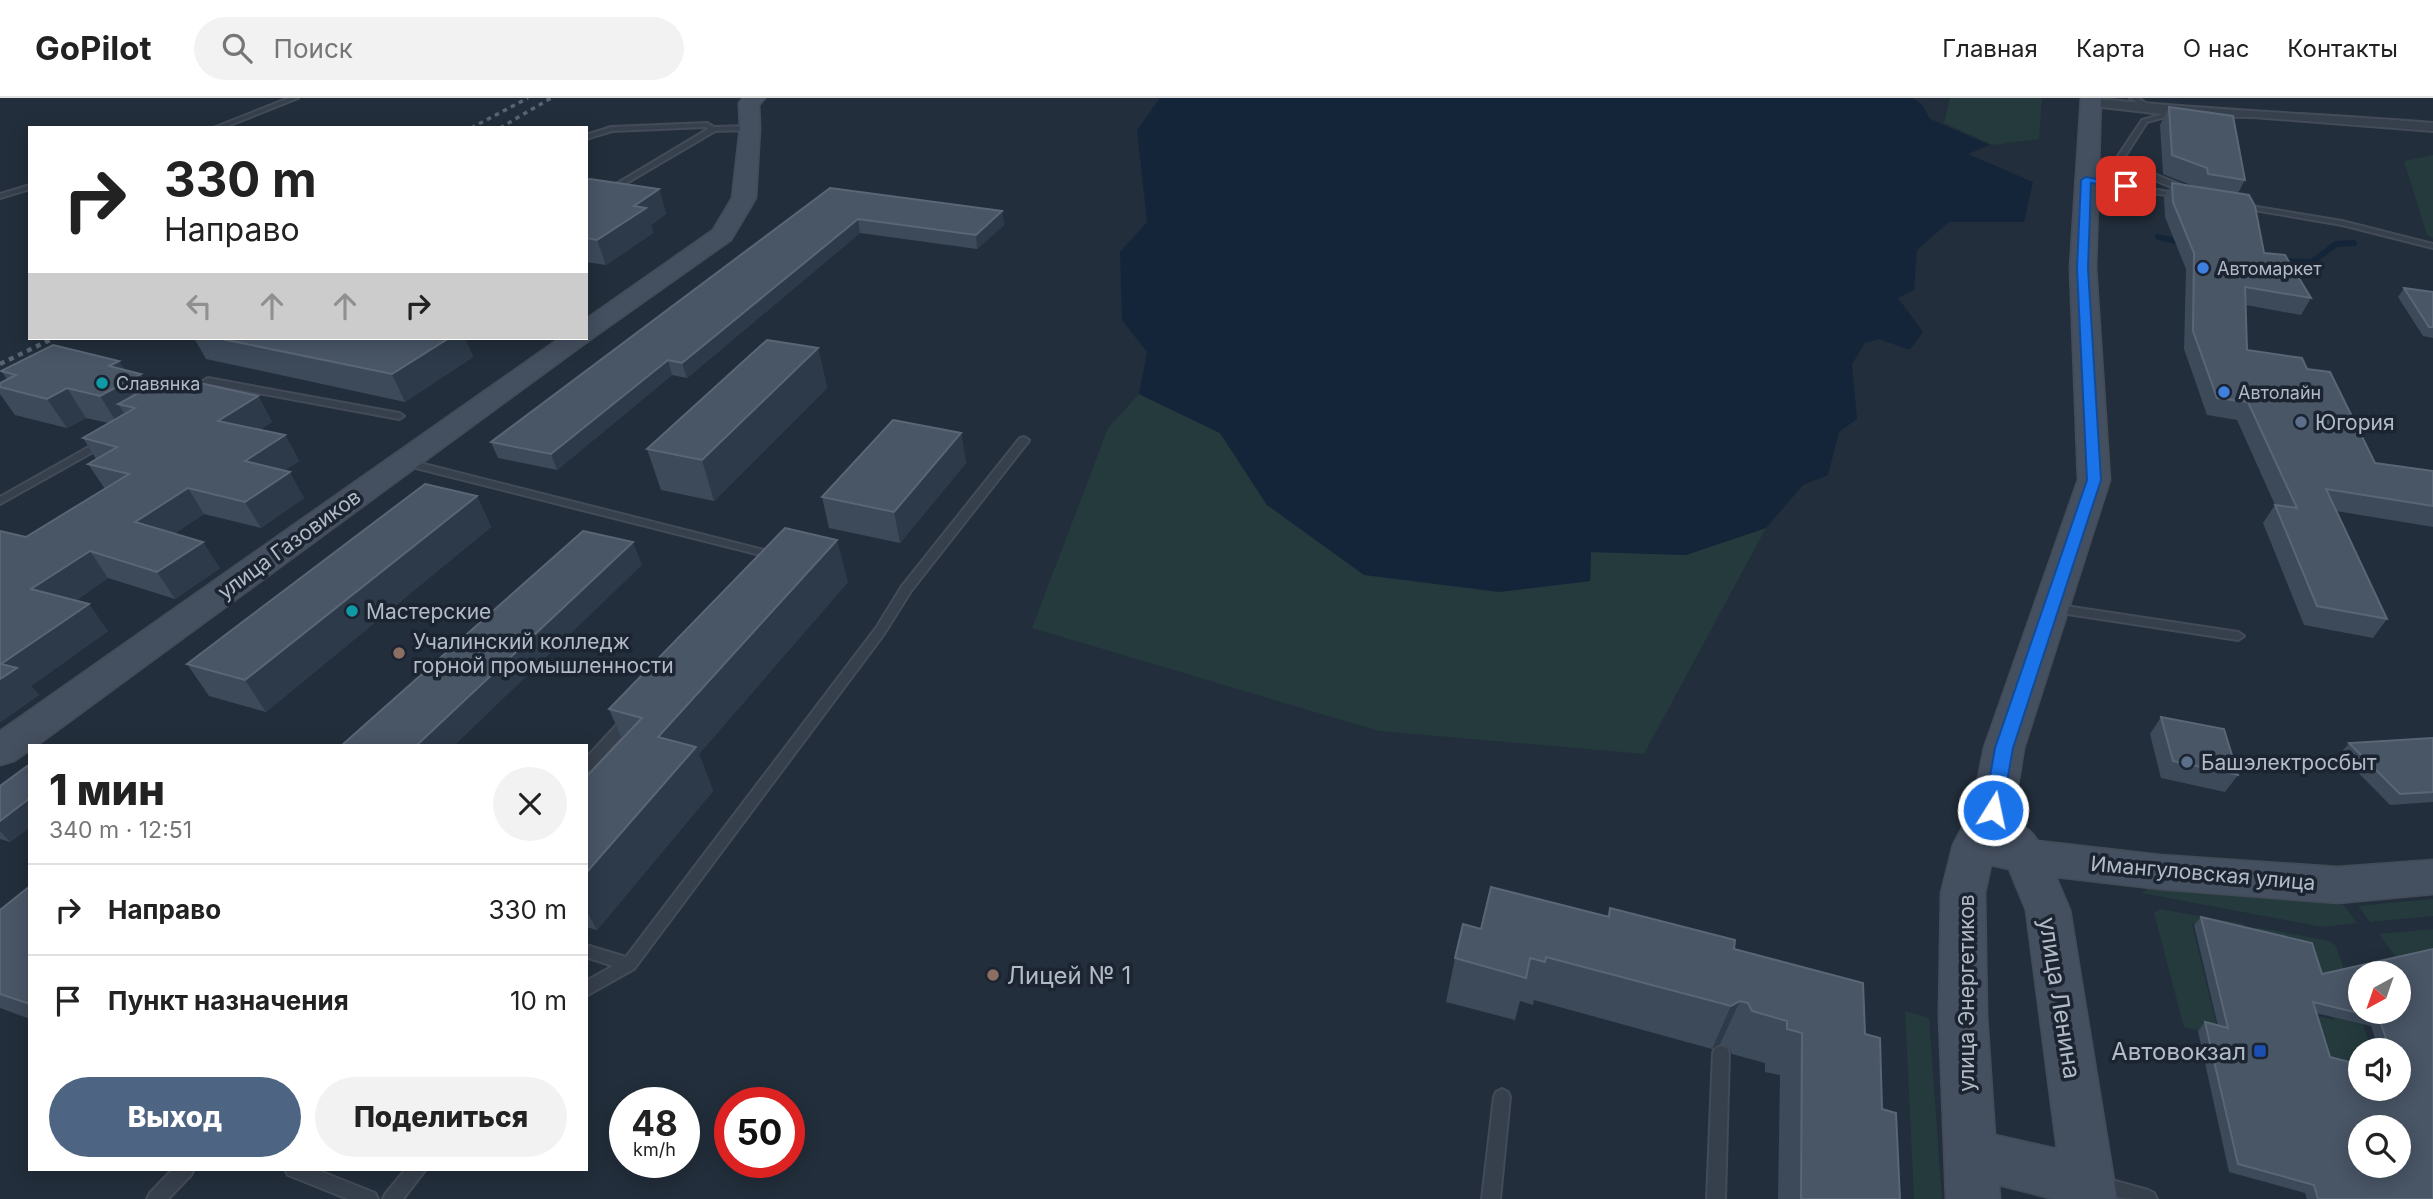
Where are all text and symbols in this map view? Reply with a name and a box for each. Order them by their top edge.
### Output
search box [194,17,684,80]
text: GoPilot [35,28,152,68]
icon: search [218,29,256,67]
text: Поиск [274,33,353,64]
text: Главная [1942,34,2038,63]
text: Карта [2076,34,2145,63]
text: О нас [2183,34,2249,63]
text: Контакты [2287,34,2398,63]
text: 330 m [164,150,317,209]
icon: right [49,154,140,245]
pin [2096,156,2156,216]
icon: arrive [2107,167,2145,205]
text: Направо [164,210,300,249]
place label: Автомаркет [2217,258,2322,279]
marker: Автомаркет [2195,260,2211,276]
icon: left [180,287,218,325]
icon: ahead [253,287,291,325]
icon: ahead [326,287,364,325]
icon: right [399,287,437,325]
place label: Славянка [116,373,200,394]
marker: Славянка [94,375,110,391]
place label: Автолайн [2238,382,2321,403]
marker: Автолайн [2216,384,2232,400]
place label: Югория [2315,410,2395,435]
marker: Югория [2293,414,2309,430]
street label: улица Газовиков [213,484,365,604]
place label: Мастерские [366,599,491,624]
marker: Мастерские [344,603,360,619]
place label: Учалинский колледж горной промышленности [413,629,674,678]
marker: Учалинский колледж горной промышленности [391,645,407,661]
place label: Башэлектросбыт [2201,750,2377,775]
marker: Башэлектросбыт [2179,754,2195,770]
text: 1 мин [49,764,165,815]
button: close [493,767,567,841]
position arrow [1956,773,2030,847]
text: 340 m · 12:51 [49,816,192,844]
street label: Имангуловская улица [2090,851,2316,895]
icon: right [49,891,87,929]
text: Направо [108,894,221,925]
text: 330 m [488,894,567,925]
street label: улица Энергетиков [1954,894,1979,1092]
street label: улица Ленина [2033,915,2087,1081]
place label: Лицей № 1 [1007,961,1131,990]
north arrow [2348,961,2412,1024]
map controls [2348,961,2411,1178]
marker: Лицей № 1 [985,967,1001,983]
icon: arrive [49,982,87,1020]
text: Пункт назначения [108,985,349,1016]
text: 10 m [510,985,567,1016]
place label: Автовокзал [2111,1037,2246,1066]
button: sound [2348,1038,2411,1101]
marker: Автовокзал [2252,1043,2268,1059]
button: Выход [49,1077,301,1157]
button: Поделиться [315,1077,567,1157]
speed limit sign: 50 [714,1087,805,1178]
text: 48 [631,1102,678,1144]
button: search [2348,1115,2411,1178]
text: km/h [633,1139,676,1160]

